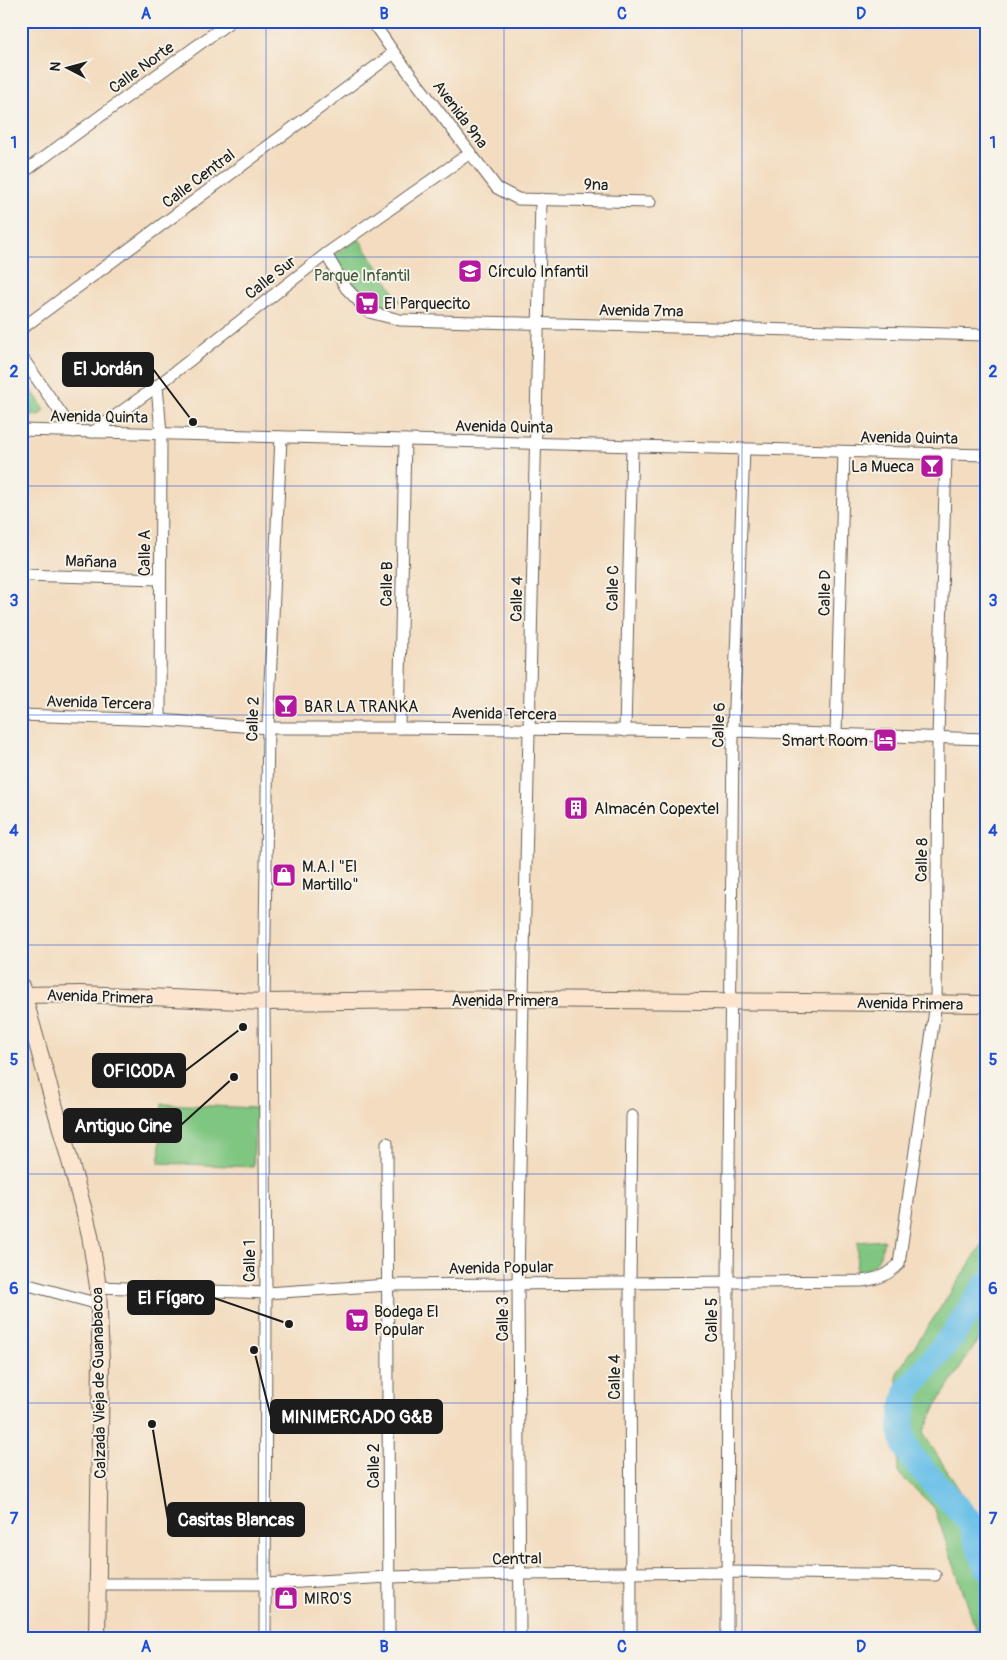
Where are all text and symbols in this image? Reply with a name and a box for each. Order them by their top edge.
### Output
text: A [141,4,152,24]
text: B [379,4,389,24]
text: C [617,4,627,24]
text: D [856,4,866,24]
street label: Calle Norte [105,37,178,98]
north arrow [42,42,92,92]
text: N [47,61,65,72]
street label: Avenida 9na [428,77,492,152]
text: 1 [11,133,17,153]
text: 1 [990,133,996,153]
street label: Calle Central [158,145,239,213]
street label: 9na [583,175,609,195]
street label: Calle Sur [241,251,300,304]
school or university icon: Círculo Infantil [457,258,483,284]
place label: Círculo Infantil [488,262,589,282]
park label: Parque Infantil [314,266,410,286]
supermarket icon: El Parquecito [354,290,380,316]
place label: El Parquecito [384,294,471,314]
street label: Avenida 7ma [598,300,684,322]
callout: El Jordán [63,353,153,386]
text: El Jordán [73,358,143,381]
text: 2 [10,362,19,382]
text: 2 [989,362,998,382]
street label: Avenida Quinta [50,406,148,428]
street label: Avenida Quinta [455,416,553,438]
street label: Avenida Quinta [860,427,958,449]
bar icon: La Mueca [919,453,945,479]
place label: La Mueca [851,457,914,477]
street label: Calle A [135,530,155,576]
street label: Mañana [65,551,117,573]
street label: Calle B [377,561,397,607]
street label: Calle C [603,565,623,611]
street label: Calle D [815,570,835,616]
street label: Calle 4 [507,576,527,622]
text: 3 [10,591,19,611]
text: 3 [989,591,998,611]
street label: Avenida Tercera [46,691,152,715]
bar icon: BAR LA TRANKA [273,693,299,719]
street label: Calle 2 [242,696,264,742]
place label: BAR LA TRANKA [304,697,418,717]
street label: Calle 6 [708,702,730,748]
street label: Avenida Tercera [451,703,557,725]
hotel icon: Smart Room [872,727,898,753]
place label: Smart Room [781,731,868,751]
building icon: Almacén Copextel [563,795,589,821]
place label: Almacén Copextel [594,799,719,819]
text: 4 [9,821,19,841]
text: 4 [988,821,998,841]
street label: Calle 8 [912,838,932,882]
place label: M.A.I "El Martillo" [302,857,359,895]
shop icon: M.A.I "El Martillo" [271,862,297,888]
street label: Avenida Primera [46,985,154,1009]
street label: Avenida Primera [452,991,558,1011]
street label: Avenida Primera [856,993,964,1015]
text: 5 [10,1050,19,1070]
text: 5 [989,1050,998,1070]
callout: OFICODA [93,1054,185,1087]
text: OFICODA [103,1060,175,1083]
callout: Antiguo Cine [64,1109,181,1142]
text: Antiguo Cine [74,1115,173,1138]
street label: Calle 1 [240,1240,260,1282]
street label: Avenida Popular [448,1257,554,1279]
text: 6 [9,1279,19,1299]
text: 6 [988,1279,998,1299]
callout: El Fígaro [128,1281,214,1314]
street label: Calzada Vieja de Guanabacoa [87,1287,111,1479]
text: El Fígaro [138,1287,205,1310]
street label: Calle 3 [493,1296,513,1342]
street label: Calle 5 [702,1298,722,1342]
place label: Bodega El Popular [374,1302,439,1340]
supermarket icon: Bodega El Popular [344,1307,370,1333]
street label: Calle 4 [605,1354,625,1400]
callout: MINIMERCADO G&B [271,1400,442,1433]
text: MINIMERCADO G&B [282,1406,432,1429]
street label: Calle 2 [364,1443,384,1489]
callout: Casitas Blancas [168,1503,304,1536]
text: 7 [10,1509,19,1529]
text: Casitas Blancas [178,1509,295,1532]
text: 7 [989,1509,998,1529]
street label: Central [492,1549,542,1569]
shop icon: MIRO'S [273,1585,299,1611]
place label: MIRO'S [304,1589,352,1609]
text: A [141,1637,152,1657]
text: B [379,1637,389,1657]
text: C [617,1637,627,1657]
text: D [856,1637,866,1657]

